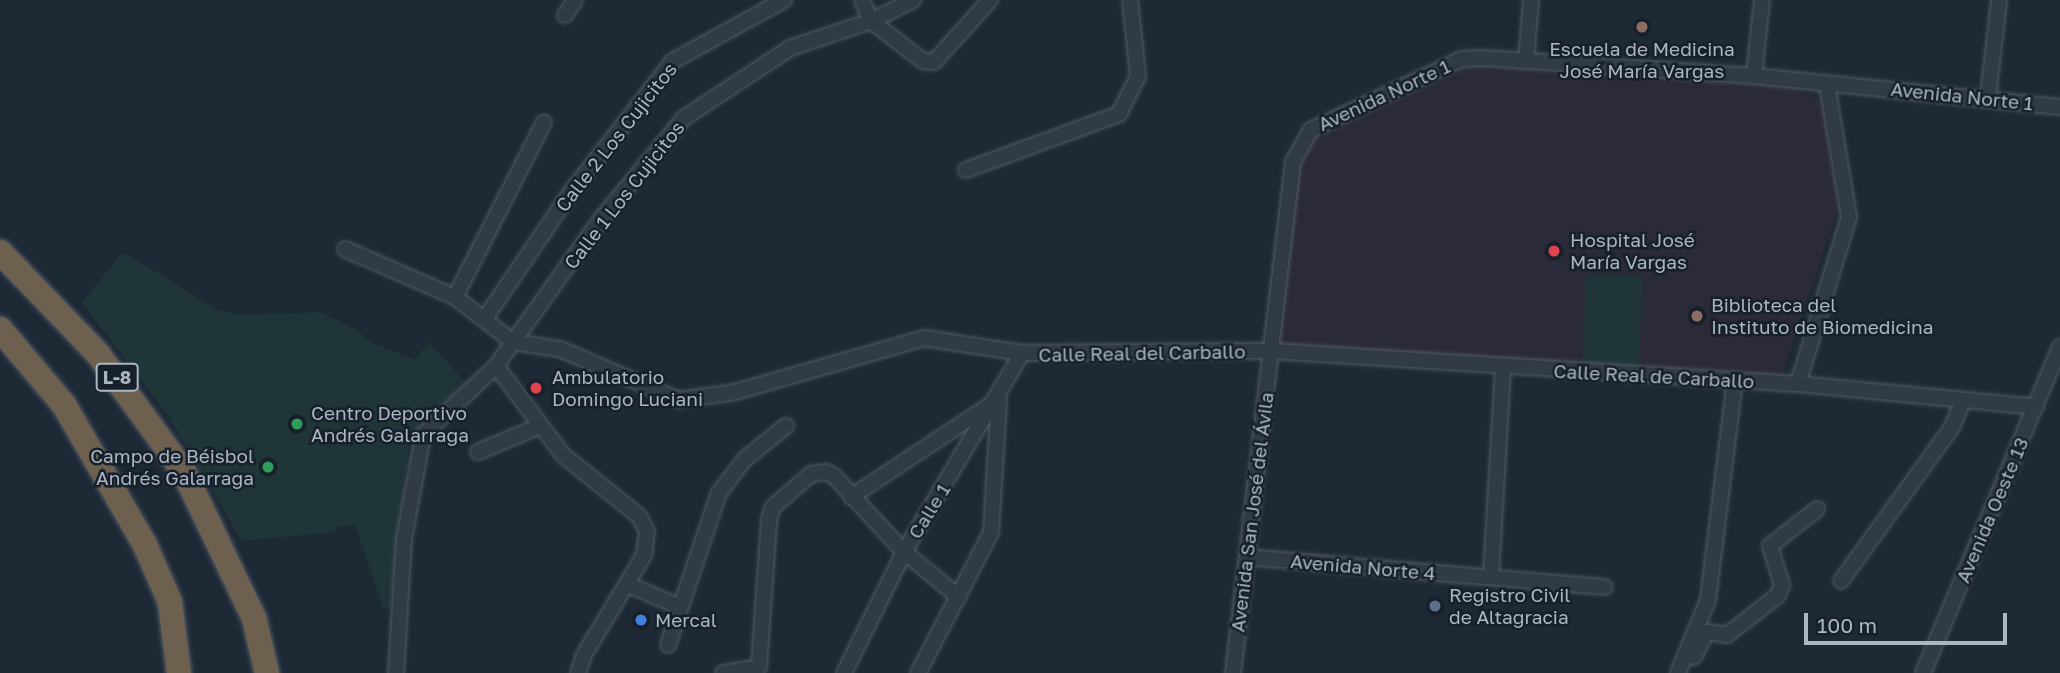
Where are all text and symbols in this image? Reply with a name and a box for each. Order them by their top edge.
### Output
marker: Escuela de Medicina José María Vargas [1634,19,1650,35]
place label: Escuela de Medicina José María Vargas [1549,38,1735,82]
street label: Avenida Norte 1 [1314,54,1454,136]
street label: Calle 2 Los Cujicitos [551,58,681,216]
street label: Avenida Norte 1 [1890,77,2034,115]
street label: Calle 1 Los Cujicitos [559,117,689,273]
place label: Hospital José María Vargas [1570,229,1695,273]
marker: Hospital José María Vargas [1544,241,1564,261]
place label: Biblioteca del Instituto de Biomedicina [1711,294,1933,338]
marker: Biblioteca del Instituto de Biomedicina [1689,308,1705,324]
street label: Calle Real del Carballo [1038,340,1246,366]
street label: Calle Real de Carballo [1553,359,1755,393]
road number: L-8 [94,362,140,391]
place label: Ambulatorio Domingo Luciani [552,366,703,410]
marker: Ambulatorio Domingo Luciani [526,378,546,398]
street label: Avenida San José del Ávila [1226,391,1278,633]
place label: Centro Deportivo Andrés Galarraga [311,402,469,446]
marker: Centro Deportivo Andrés Galarraga [289,416,305,432]
street label: Avenida Oeste 13 [1951,434,2033,586]
place label: Campo de Béisbol Andrés Galarraga [90,445,254,489]
marker: Campo de Béisbol Andrés Galarraga [260,459,276,475]
street label: Calle 1 [903,479,955,543]
street label: Avenida Norte 4 [1290,549,1436,585]
place label: Registro Civil de Altagracia [1449,584,1570,628]
marker: Registro Civil de Altagracia [1427,598,1443,614]
scale bar [1808,600,2011,644]
place label: Mercal [655,609,717,631]
marker: Mercal [633,612,649,628]
text: 100 m [1817,612,1877,638]

